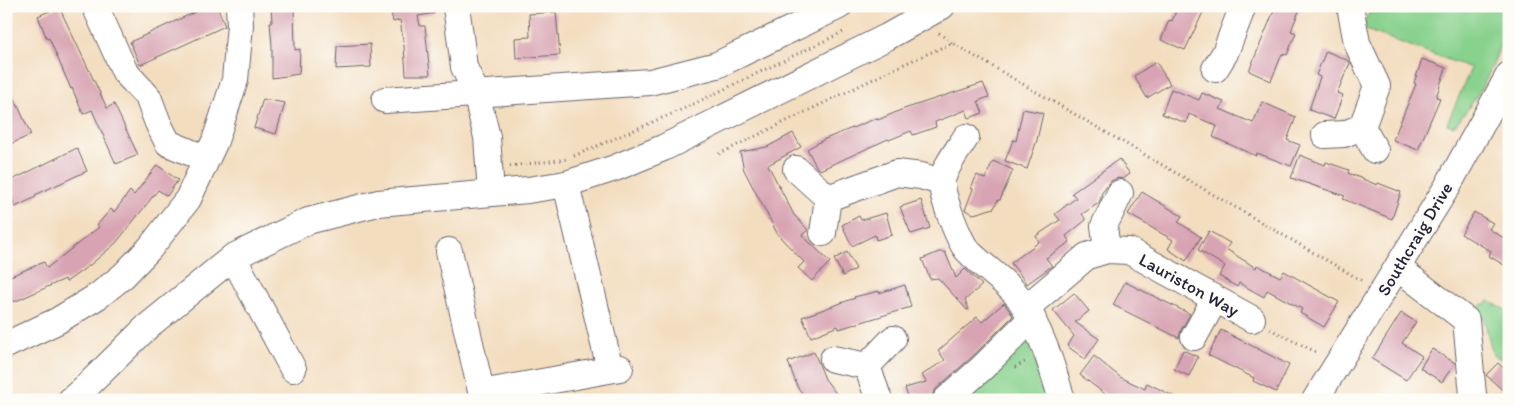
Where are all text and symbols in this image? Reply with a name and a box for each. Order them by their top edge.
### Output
street label: Southcraig Drive [1372,178,1458,300]
street label: Lauriston Way [1135,248,1243,322]

